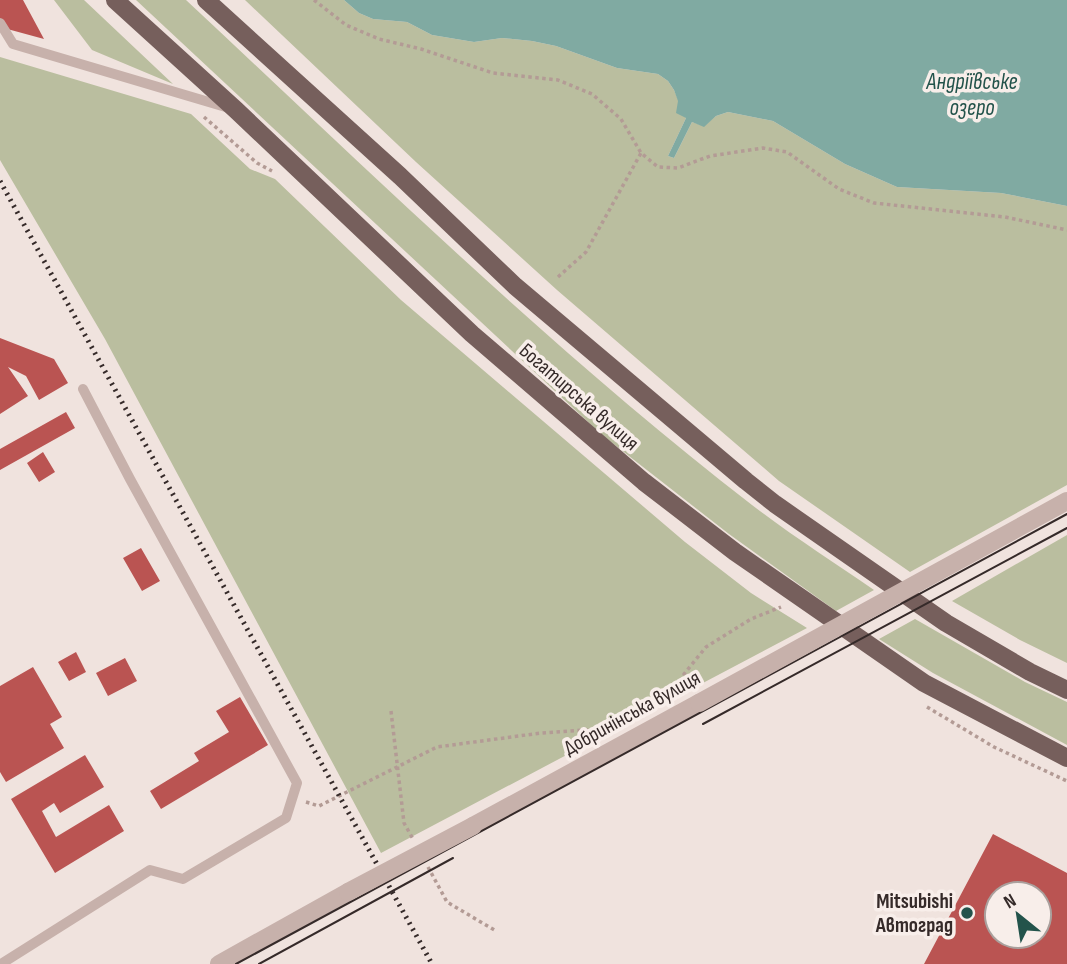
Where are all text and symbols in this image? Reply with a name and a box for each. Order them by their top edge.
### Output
water label: Андріївське озеро [925,68,1018,122]
street label: Богатирська вулиця [514,338,644,456]
street label: Добринінська вулиця [559,665,705,761]
north arrow [983,880,1053,950]
place label: Mitsubishi Автоград [875,889,953,938]
text: N [1000,889,1020,914]
marker: Mitsubishi Автоград [959,905,975,921]

